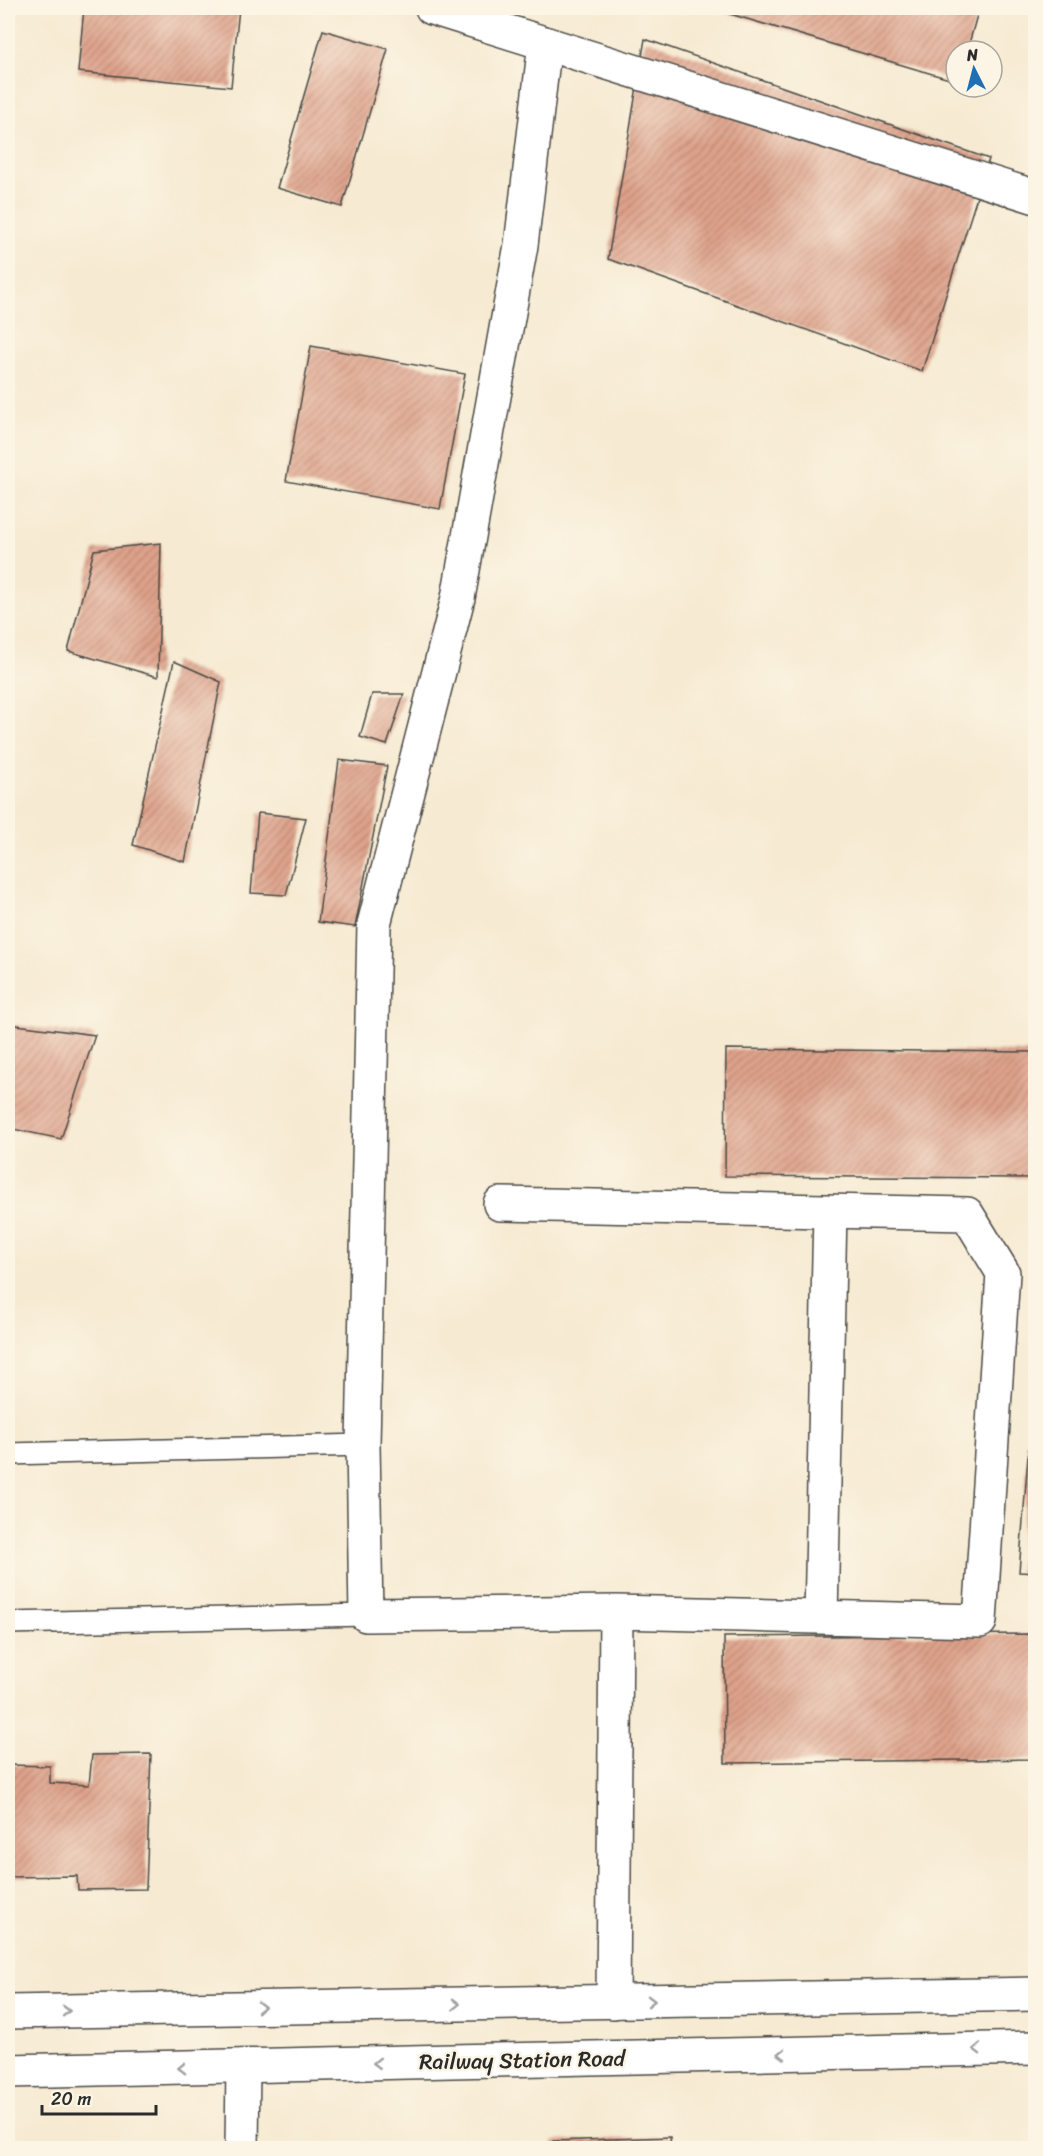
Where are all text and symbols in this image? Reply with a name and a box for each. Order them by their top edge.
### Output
north arrow [944,39,1004,99]
text: N [964,39,980,70]
one-way arrow [646,1995,655,2007]
one-way arrow [451,1998,460,2010]
one-way arrow [256,2001,265,2014]
one-way arrow [61,2005,70,2017]
street label: Railway Station Road [419,2039,627,2081]
one-way arrow [973,2043,982,2055]
one-way arrow [778,2047,787,2060]
one-way arrow [373,2057,382,2070]
one-way arrow [178,2061,187,2074]
scale bar [42,2078,156,2116]
text: 20 m [51,2083,91,2115]

